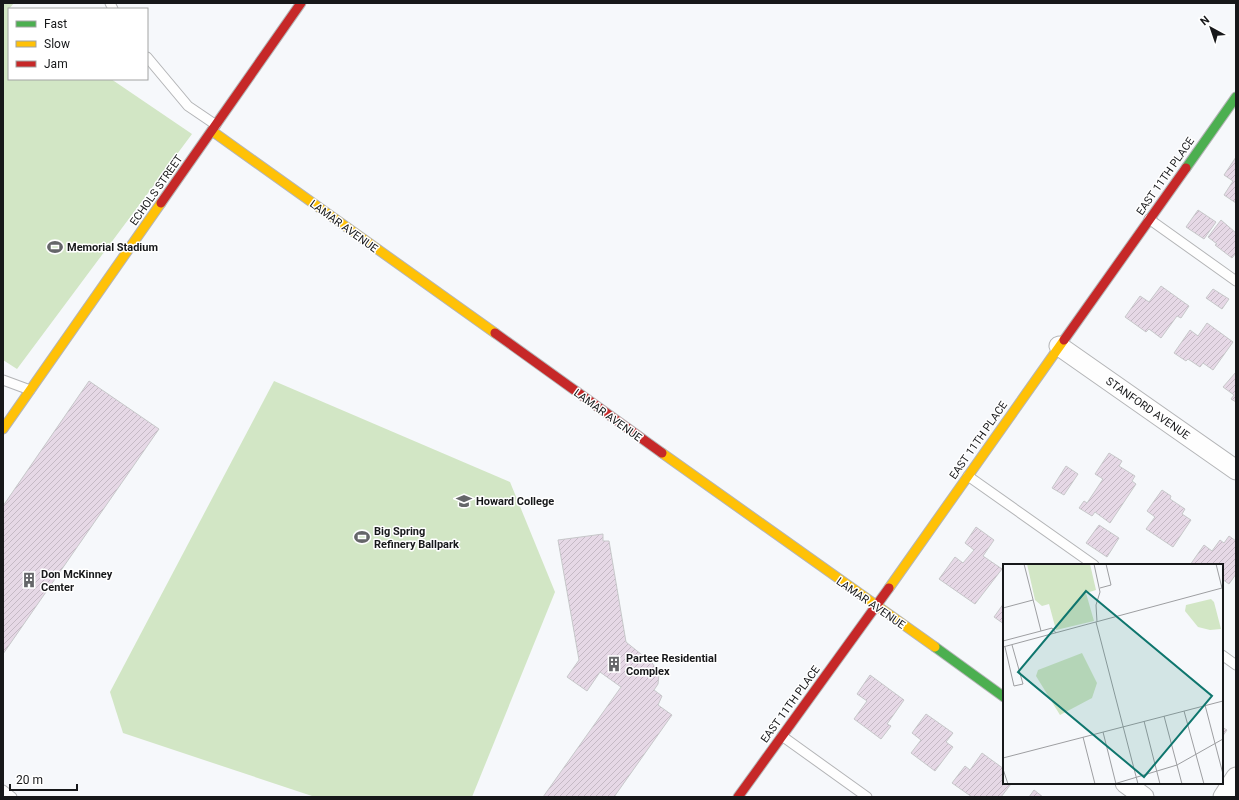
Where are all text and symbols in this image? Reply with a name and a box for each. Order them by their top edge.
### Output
legend [8,8,148,80]
north arrow [1191,8,1231,48]
text: N [1198,13,1212,28]
text: Fast [44,17,67,31]
text: Slow [44,37,70,51]
text: Jam [44,57,68,71]
street label: EAST 11TH PLACE [1134,135,1197,218]
street label: ECHOLS STREET [127,152,186,228]
street label: LAMAR AVENUE [307,197,380,255]
sports icon: Memorial Stadium [46,238,64,256]
place label: Memorial Stadium [67,241,158,254]
street label: STANFORD AVENUE [1103,375,1192,442]
street label: LAMAR AVENUE [571,386,644,444]
street label: EAST 11TH PLACE [947,399,1010,482]
school or university icon: Howard College [455,492,473,510]
place label: Howard College [476,495,554,508]
place label: Big Spring Refinery Ballpark [374,525,459,551]
sports icon: Big Spring Refinery Ballpark [353,528,371,546]
inset map [1003,564,1223,784]
place label: Don McKinney Center [41,568,113,594]
building icon: Don McKinney Center [20,571,38,589]
street label: LAMAR AVENUE [834,575,908,632]
place label: Partee Residential Complex [626,652,717,678]
building icon: Partee Residential Complex [605,655,623,673]
street label: EAST 11TH PLACE [758,663,823,745]
scale bar [10,766,77,792]
text: 20 m [16,773,43,787]

